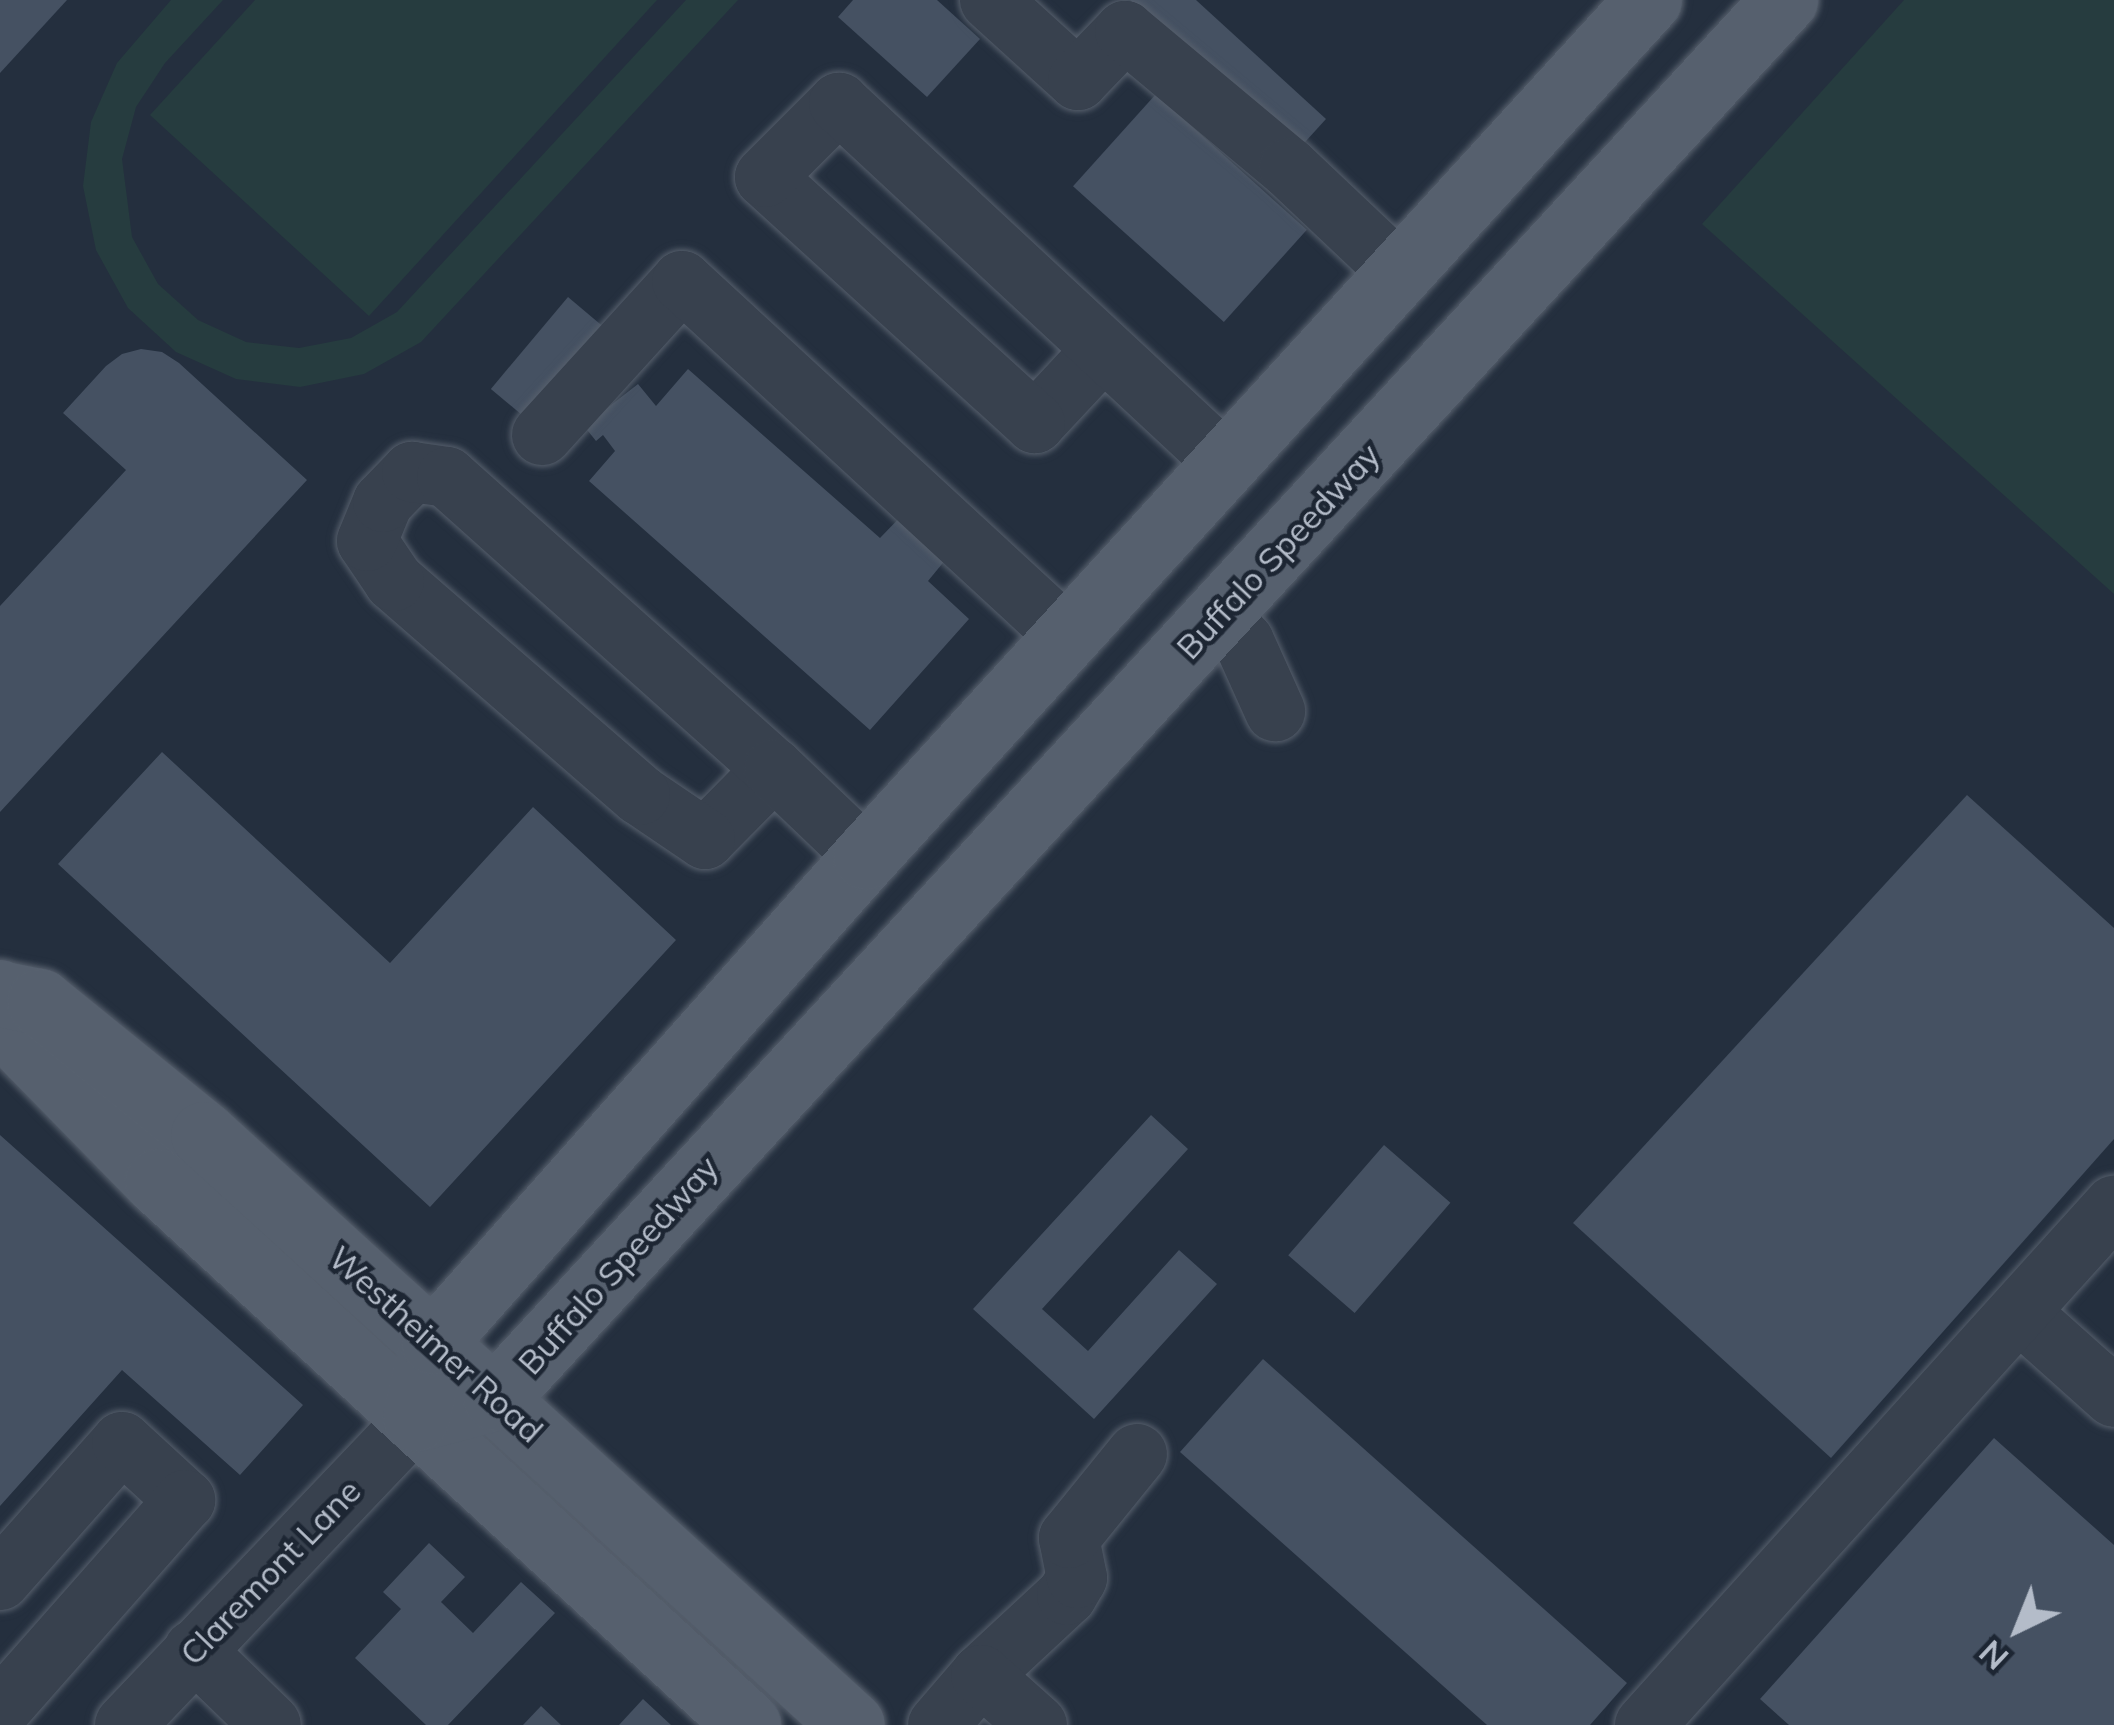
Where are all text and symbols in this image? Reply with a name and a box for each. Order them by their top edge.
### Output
street label: Buffalo Speedway [1168,435,1388,667]
street label: Buffalo Speedway [510,1148,726,1382]
street label: Westheimer Road [321,1238,551,1450]
street label: Claremont Lane [172,1471,368,1673]
north arrow [1958,1569,2078,1689]
text: N [1970,1632,2016,1679]

